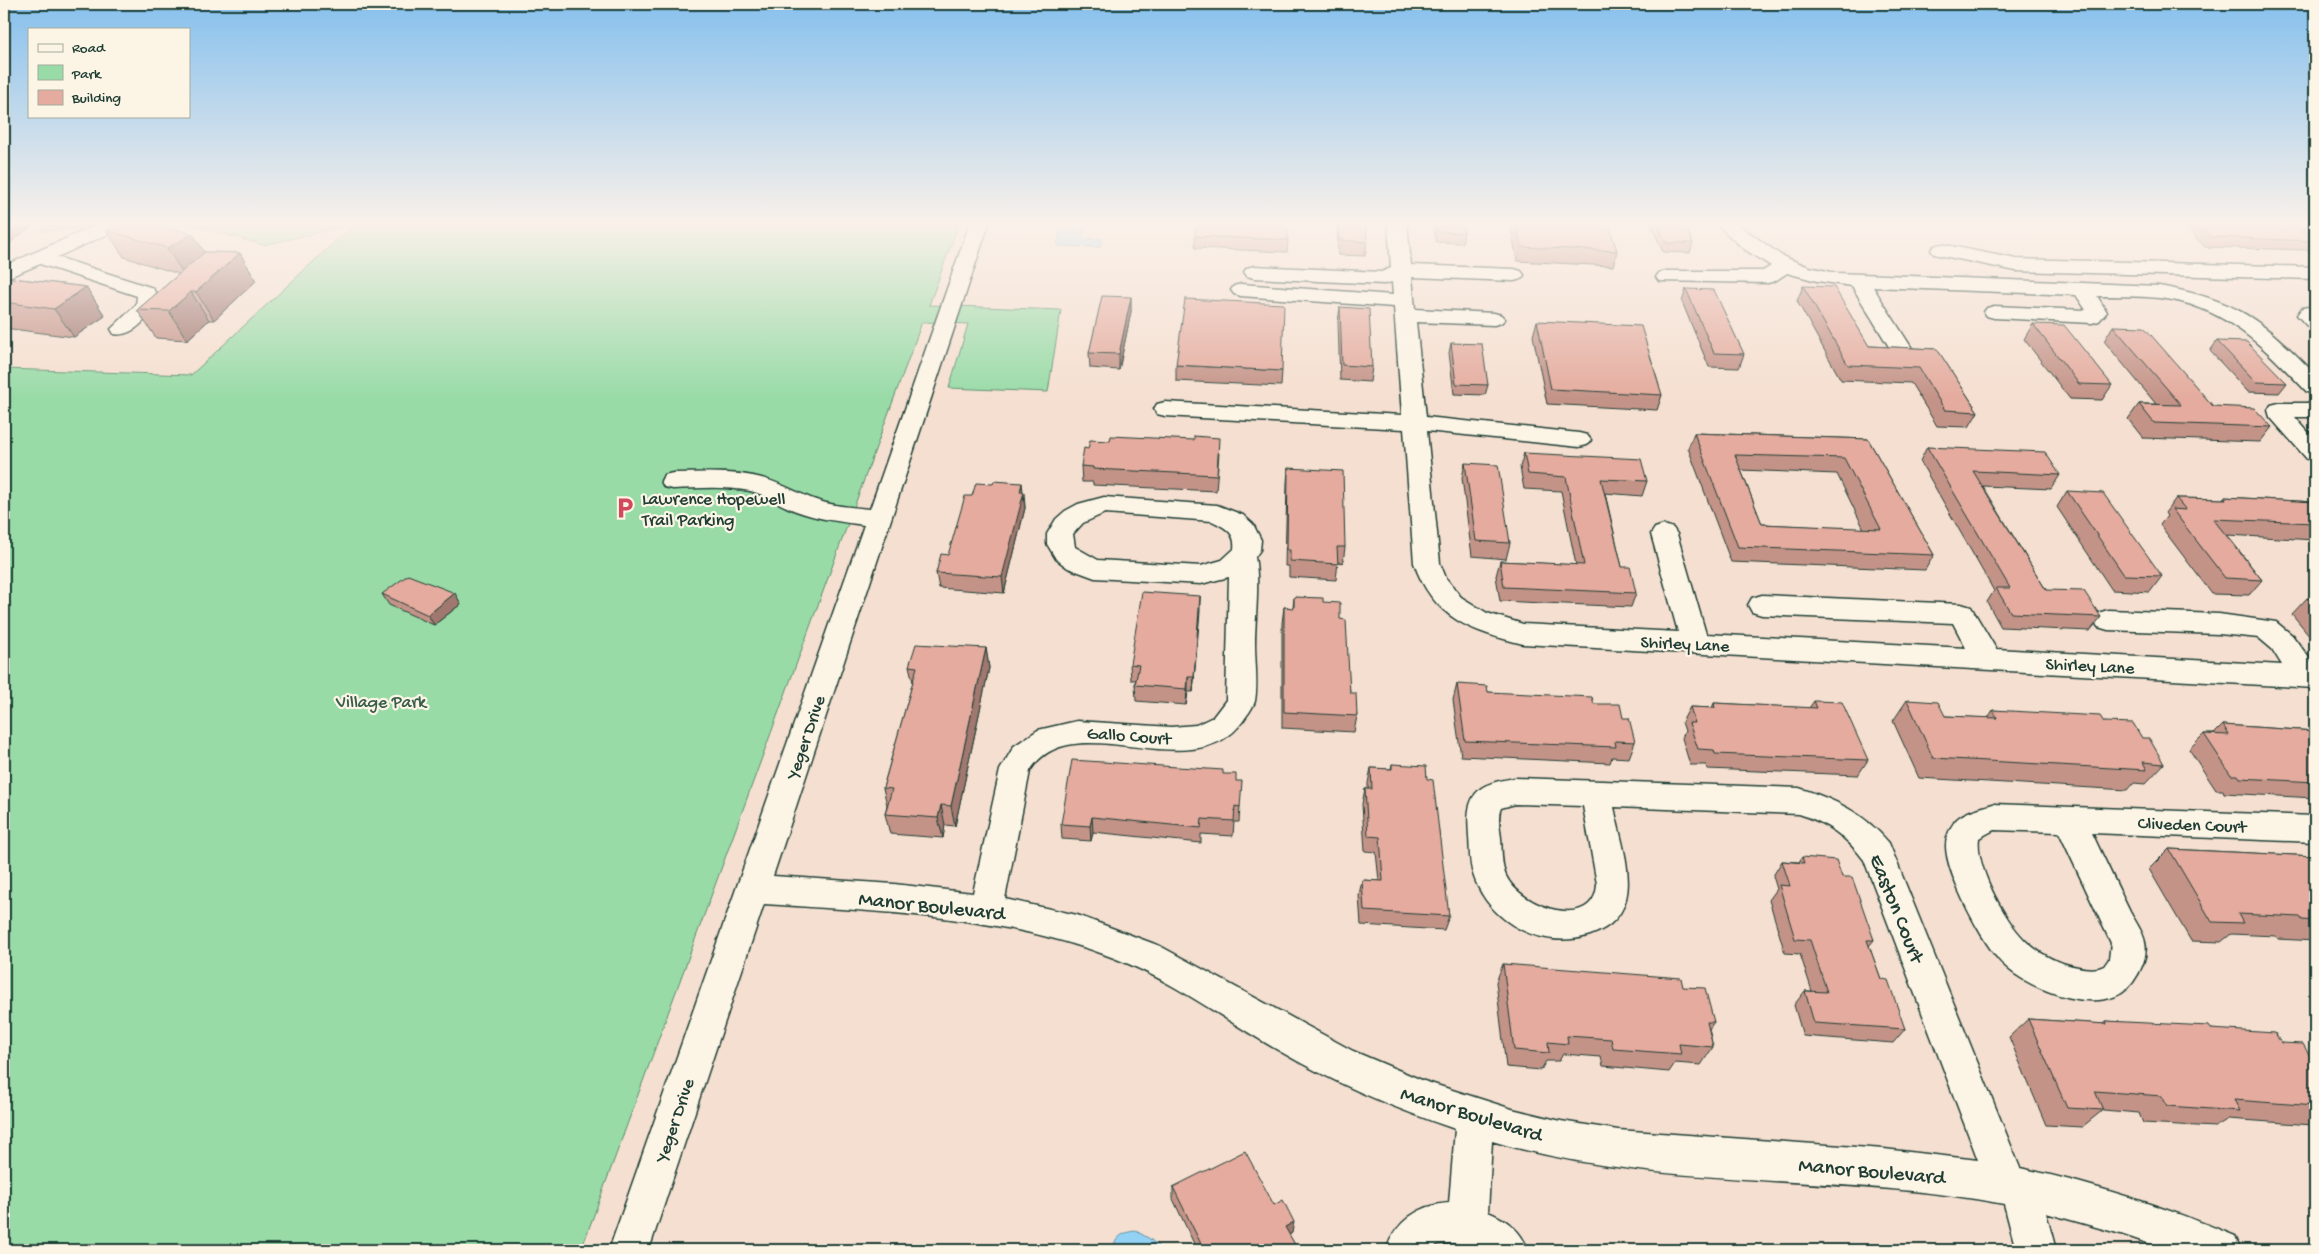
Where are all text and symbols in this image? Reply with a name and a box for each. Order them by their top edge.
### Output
legend [28,28,190,118]
text: Road [72,40,106,58]
text: Park [71,66,102,84]
text: Building [71,90,121,108]
place label: Lawrence Hopewell Trail Parking [641,490,785,532]
parking icon: Lawrence Hopewell Trail Parking [612,495,638,521]
street label: Shirley Lane [1640,633,1731,658]
street label: Shirley Lane [2045,655,2136,680]
park label: Village Park [335,693,428,714]
street label: Yeger Drive [783,693,832,784]
street label: Gallo Court [1086,724,1173,751]
street label: Cliveden Court [2137,814,2248,839]
street label: Easton Court [1862,851,1929,970]
street label: Manor Boulevard [857,888,1008,929]
street label: Yeger Drive [652,1076,701,1167]
street label: Manor Boulevard [1397,1083,1547,1150]
street label: Manor Boulevard [1797,1155,1948,1192]

